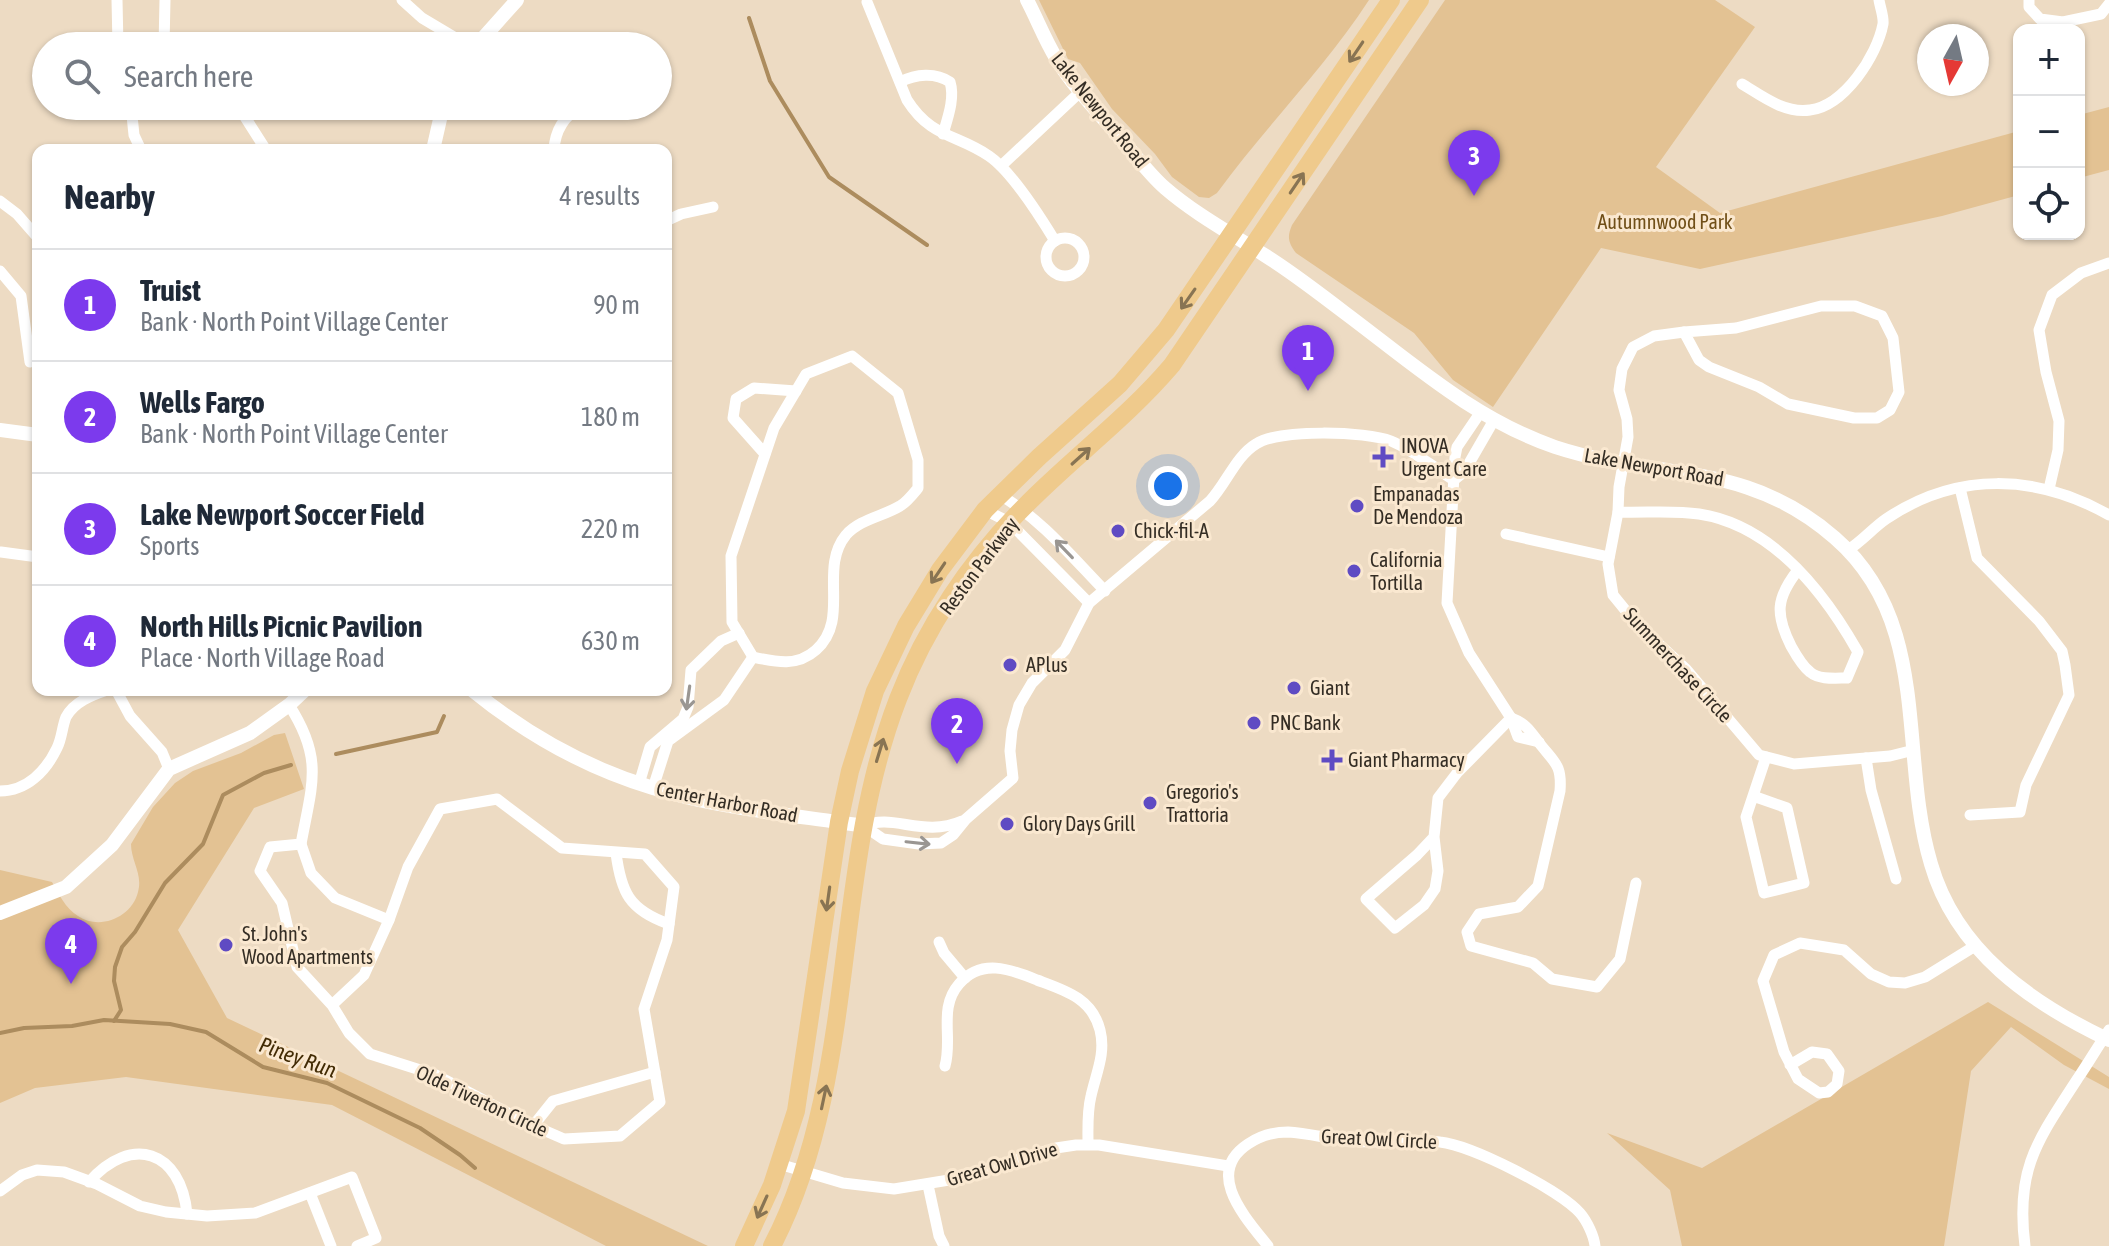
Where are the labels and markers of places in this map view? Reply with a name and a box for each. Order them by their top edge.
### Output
pin: 3 [1448,130,1500,196]
pin: 1 [1282,325,1334,391]
place label: INOVA Urgent Care [1401,434,1487,480]
marker: INOVA Urgent Care [1372,446,1394,468]
place label: Empanadas De Mendoza [1373,482,1463,528]
marker: Empanadas De Mendoza [1348,497,1366,515]
place label: Chick-fil-A [1134,519,1209,542]
marker: Chick-fil-A [1109,522,1127,540]
place label: California Tortilla [1370,548,1443,594]
marker: California Tortilla [1345,562,1363,580]
place label: APlus [1026,653,1068,676]
marker: APlus [1001,656,1019,674]
place label: Giant [1310,676,1350,699]
marker: Giant [1285,679,1303,697]
pin: 2 [931,698,983,764]
place label: PNC Bank [1270,711,1341,734]
marker: PNC Bank [1245,714,1263,732]
place label: Giant Pharmacy [1348,748,1465,771]
marker: Giant Pharmacy [1323,751,1341,769]
place label: Gregorio's Trattoria [1166,780,1239,826]
marker: Gregorio's Trattoria [1141,794,1159,812]
place label: Glory Days Grill [1023,812,1136,835]
marker: Glory Days Grill [998,815,1016,833]
pin: 4 [45,918,97,984]
place label: St. John's Wood Apartments [242,922,373,968]
marker: St. John's Wood Apartments [217,936,235,954]

